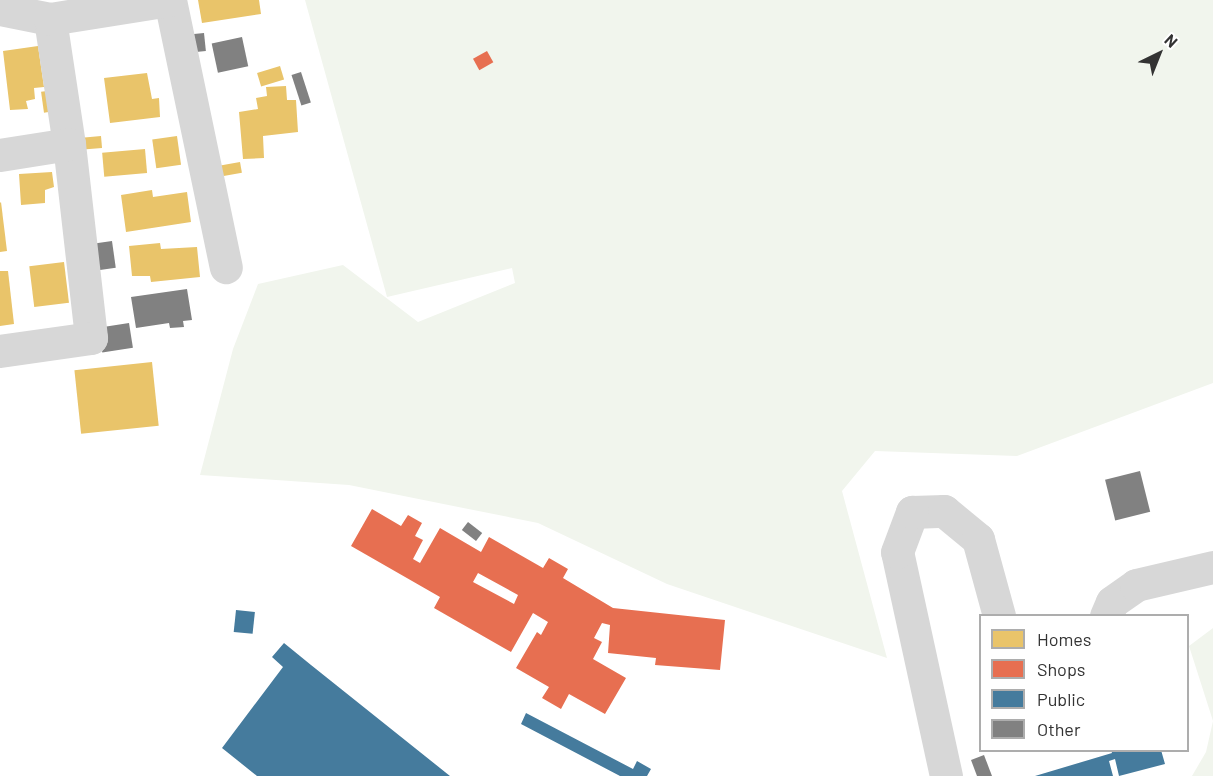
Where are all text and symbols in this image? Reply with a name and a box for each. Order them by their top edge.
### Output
north arrow [1129,24,1189,84]
text: N [1161,30,1182,51]
legend [979,614,1189,752]
text: Homes [1037,628,1091,650]
text: Shops [1037,658,1086,680]
text: Public [1037,688,1085,710]
text: Other [1037,718,1080,740]

